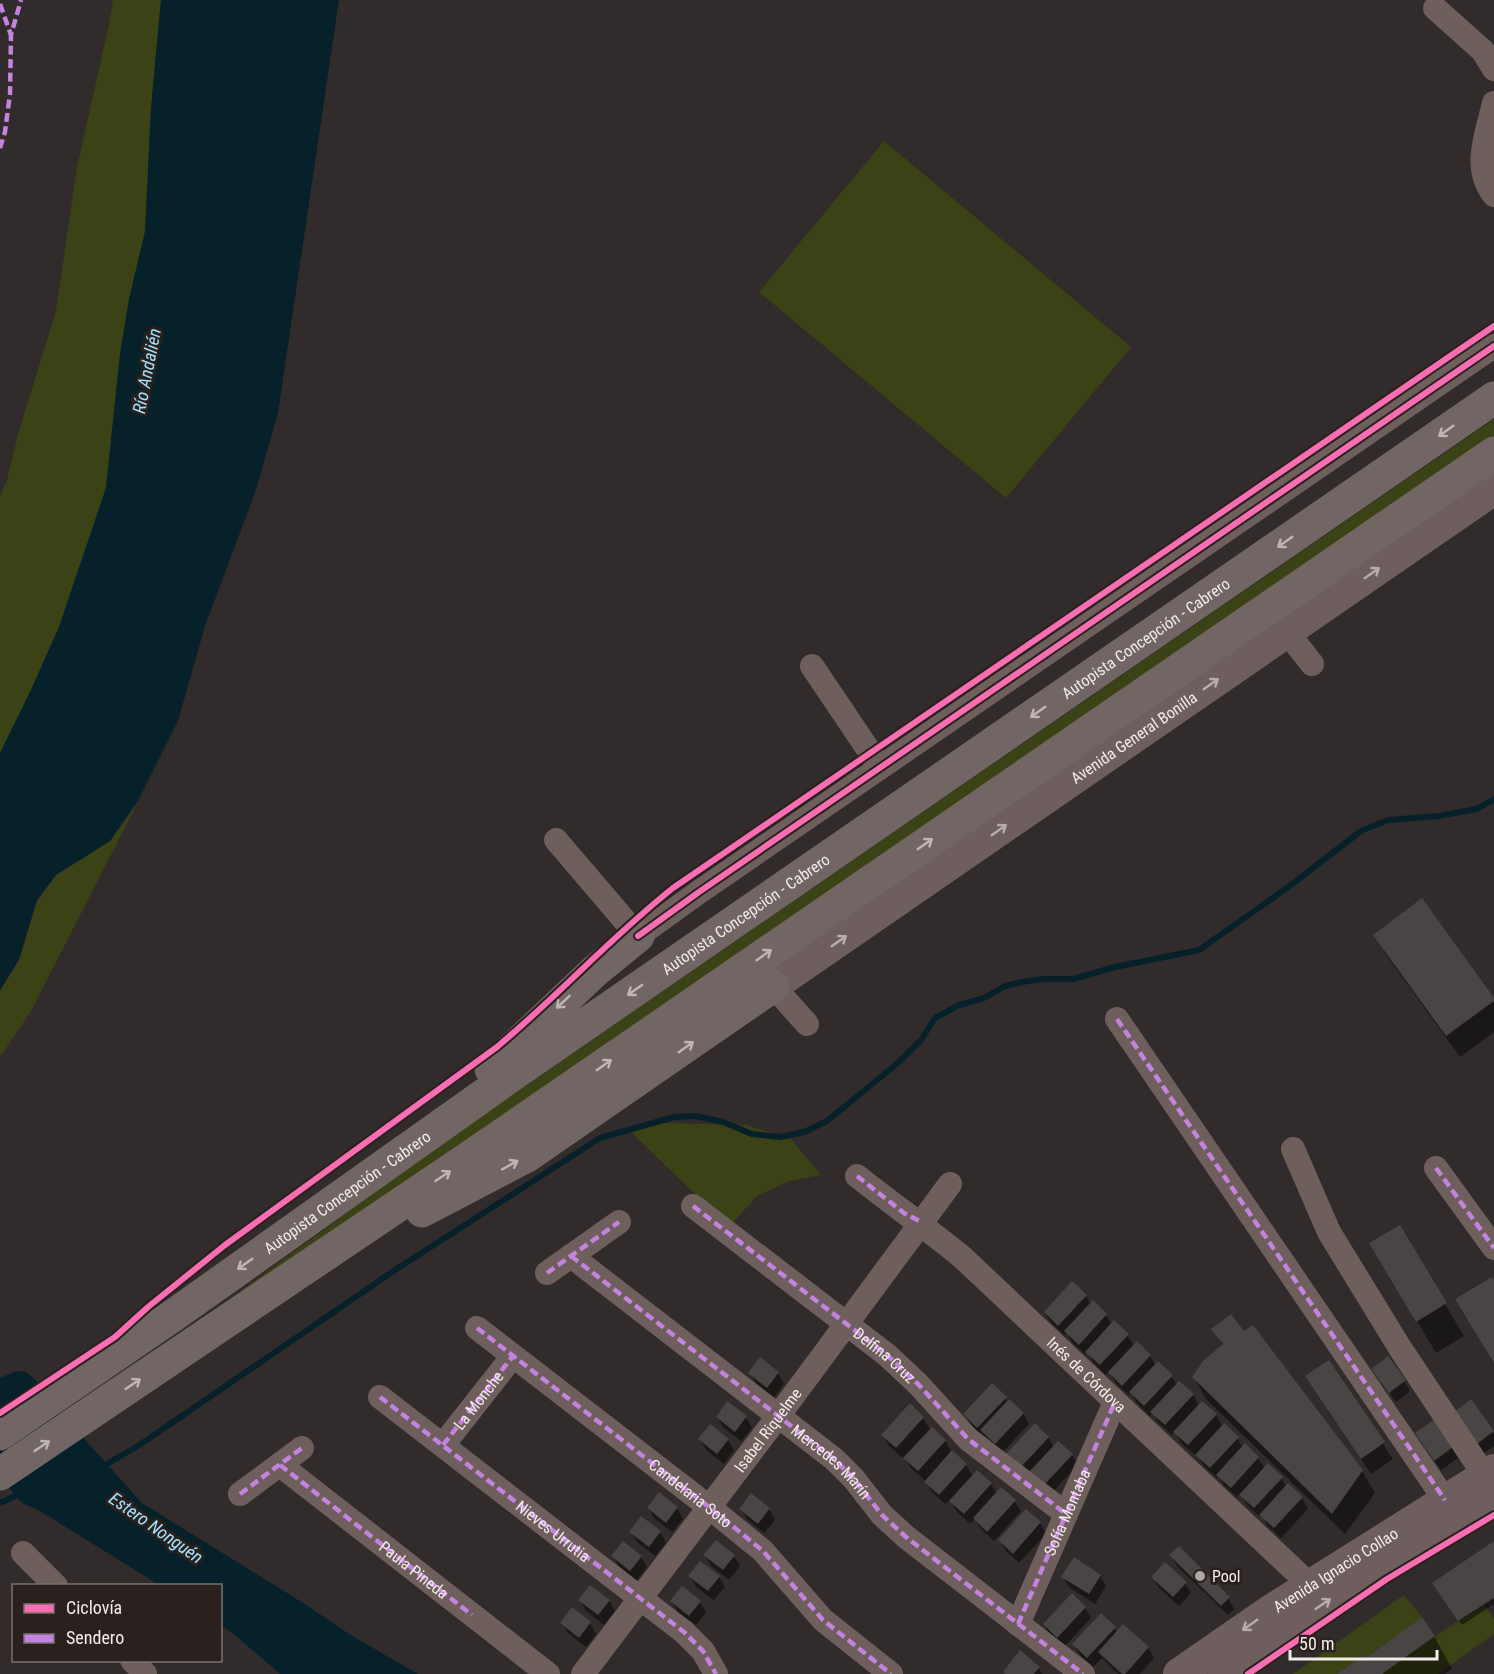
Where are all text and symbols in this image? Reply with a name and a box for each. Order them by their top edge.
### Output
water label: Río Andalién [128,326,165,415]
one-way arrow [1438,425,1454,437]
one-way arrow [1278,536,1294,548]
one-way arrow [1363,567,1379,579]
street label: Autopista Concepción - Cabrero [1058,574,1234,703]
one-way arrow [1203,678,1219,690]
street label: Avenida General Bonilla [1067,688,1201,788]
one-way arrow [1031,706,1047,718]
one-way arrow [990,824,1007,836]
one-way arrow [916,838,933,850]
street label: Autopista Concepción - Cabrero [658,850,833,979]
one-way arrow [830,935,846,947]
one-way arrow [756,949,772,961]
one-way arrow [627,983,644,996]
one-way arrow [555,995,570,1009]
one-way arrow [677,1041,694,1053]
one-way arrow [595,1059,611,1071]
street label: Autopista Concepción - Cabrero [260,1127,434,1258]
one-way arrow [501,1159,518,1171]
one-way arrow [434,1170,451,1182]
one-way arrow [238,1258,254,1270]
street label: Delfina Cruz [850,1324,920,1387]
street label: Inés de Córdova [1043,1333,1130,1417]
street label: La Monche [450,1367,508,1434]
one-way arrow [124,1378,140,1390]
street label: Isabel Riquelme [730,1384,806,1476]
street label: Mercedes Marín [787,1421,875,1503]
one-way arrow [34,1439,51,1452]
street label: Candelaria Soto [645,1455,736,1532]
street label: Sofía Montaba [1040,1466,1094,1559]
water label: Estero Nonguén [105,1488,207,1568]
street label: Nieves Urrutia [512,1497,594,1566]
street label: Avenida Ignacio Collao [1270,1524,1402,1617]
street label: Paula Pineda [375,1537,452,1603]
place label: Pool [1212,1567,1241,1586]
marker: Pool [1193,1569,1207,1583]
legend [12,1584,222,1662]
text: Ciclovía [66,1597,122,1618]
one-way arrow [1314,1598,1331,1610]
one-way arrow [1242,1619,1258,1631]
scale bar [1290,1623,1437,1661]
text: Sendero [66,1627,124,1648]
text: 50 m [1299,1633,1334,1654]

